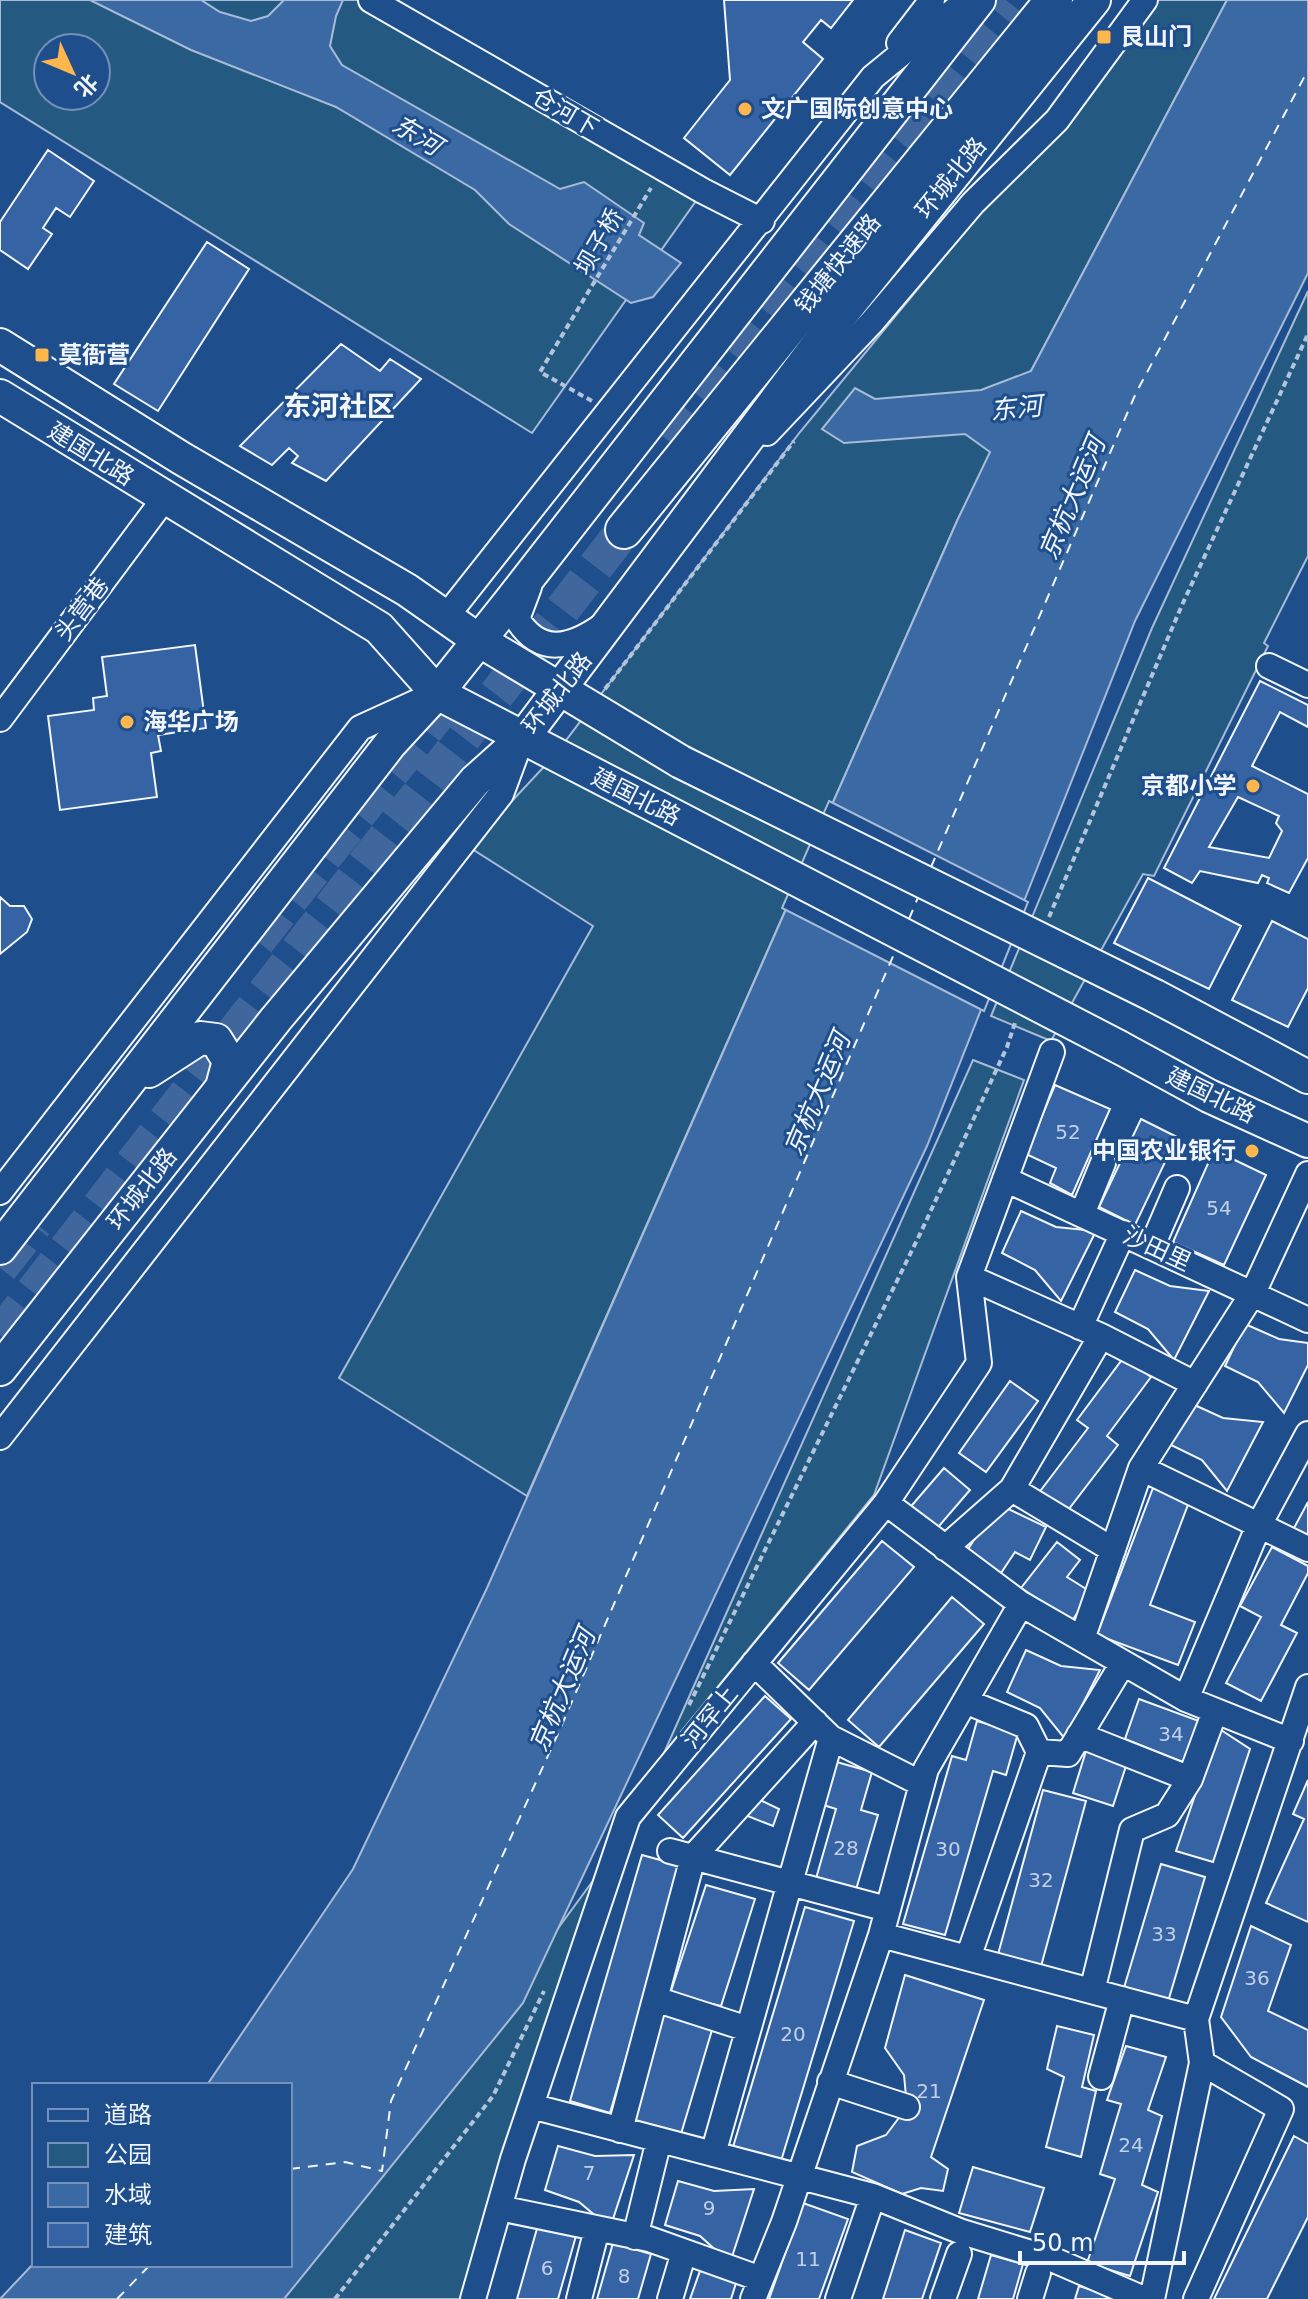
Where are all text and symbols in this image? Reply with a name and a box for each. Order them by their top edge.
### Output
place label: 艮山门 [1120,23,1192,51]
marker: 艮山门 [1095,28,1113,46]
north arrow [32,32,112,112]
text: 北 [69,69,103,102]
street label: 仓河下 [527,82,603,142]
place label: 文广国际创意中心 [761,95,953,123]
marker: 文广国际创意中心 [736,100,754,118]
water label: 东河 [387,109,451,164]
street label: 环城北路 [910,132,992,224]
street label: 坝子桥 [569,204,629,280]
street label: 钱塘快速路 [789,209,887,319]
place label: 莫衙营 [58,341,130,369]
marker: 莫衙营 [33,346,51,364]
district label: 东河社区 [283,390,395,423]
water label: 东河 [989,390,1048,426]
street label: 建国北路 [43,417,139,491]
water label: 京杭大运河 [1033,428,1113,564]
street label: 头营巷 [49,572,115,646]
street label: 环城北路 [516,647,598,739]
place label: 海华广场 [143,708,239,736]
marker: 海华广场 [118,713,136,731]
street label: 建国北路 [587,763,685,831]
place label: 京都小学 [1141,772,1237,800]
marker: 京都小学 [1244,777,1262,795]
water label: 京杭大运河 [778,1024,858,1160]
street label: 建国北路 [1162,1061,1260,1129]
house number: 52 [1055,1120,1081,1144]
place label: 中国农业银行 [1092,1137,1236,1165]
marker: 中国农业银行 [1243,1142,1261,1160]
street label: 环城北路 [101,1143,183,1235]
house number: 54 [1206,1196,1232,1220]
street label: 沙田里 [1118,1221,1196,1277]
water label: 京杭大运河 [523,1620,603,1756]
street label: 河罕上 [676,1680,744,1754]
house number: 34 [1158,1722,1184,1746]
house number: 28 [833,1836,859,1860]
house number: 30 [935,1837,961,1861]
house number: 32 [1028,1868,1054,1892]
house number: 33 [1151,1922,1177,1946]
house number: 36 [1244,1966,1270,1990]
house number: 20 [780,2022,806,2046]
house number: 21 [916,2079,942,2103]
legend [32,2083,292,2267]
text: 道路 [104,2101,152,2129]
house number: 24 [1118,2133,1144,2157]
text: 公园 [104,2141,152,2169]
house number: 7 [583,2161,595,2185]
text: 水域 [104,2181,152,2209]
house number: 9 [703,2196,715,2220]
scale bar [1020,2215,1184,2265]
text: 建筑 [104,2221,152,2249]
text: 50 m [1032,2229,1094,2257]
house number: 11 [795,2247,821,2271]
house number: 6 [541,2256,553,2280]
house number: 8 [618,2264,630,2288]

